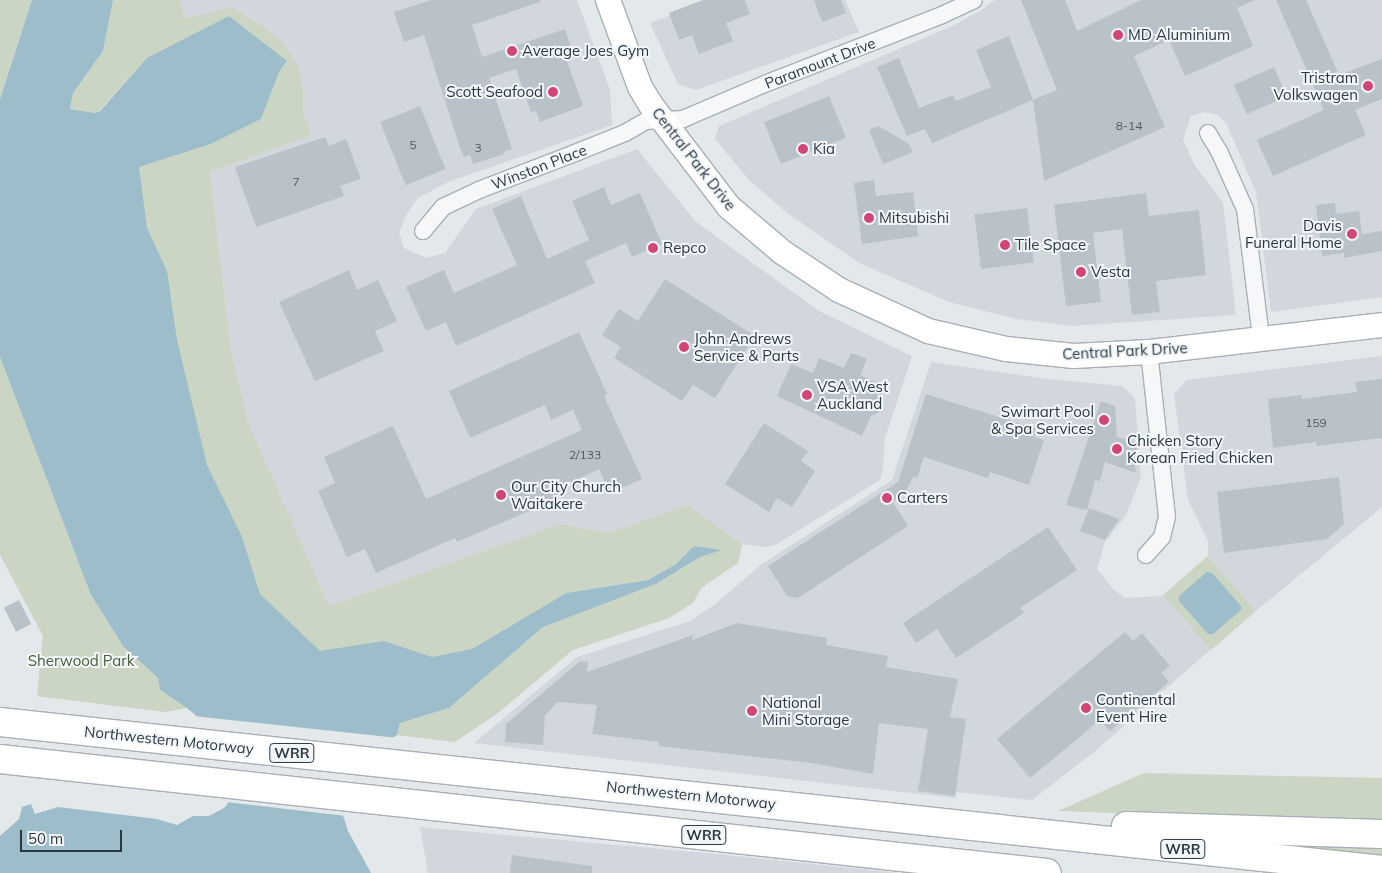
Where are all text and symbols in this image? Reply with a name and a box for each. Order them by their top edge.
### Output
place label: MD Aluminium [1128,26,1230,44]
marker: MD Aluminium [1112,29,1124,41]
street label: Paramount Drive [762,34,878,92]
place label: Average Joes Gym [522,42,649,60]
marker: Average Joes Gym [506,45,518,57]
place label: Tristram Volkswagen [1274,68,1358,103]
marker: Tristram Volkswagen [1362,80,1374,92]
place label: Scott Seafood [446,83,543,101]
marker: Scott Seafood [547,86,559,98]
street label: Central Park Drive [648,104,740,214]
house number: 8-14 [1116,119,1142,133]
house number: 5 [409,138,417,152]
place label: Kia [813,140,835,158]
house number: 3 [474,141,482,155]
street label: Winston Place [489,141,589,193]
marker: Kia [797,143,809,155]
house number: 7 [292,175,300,189]
place label: Mitsubishi [879,209,949,227]
marker: Mitsubishi [863,212,875,224]
place label: Davis Funeral Home [1245,216,1342,251]
marker: Davis Funeral Home [1346,228,1358,240]
place label: Tile Space [1015,236,1086,254]
place label: Repco [663,239,706,257]
marker: Tile Space [999,239,1011,251]
marker: Repco [647,242,659,254]
place label: Vesta [1091,263,1130,281]
marker: Vesta [1075,266,1087,278]
place label: John Andrews Service & Parts [694,329,799,364]
street label: Central Park Drive [1062,339,1188,363]
marker: John Andrews Service & Parts [678,341,690,353]
place label: VSA West Auckland [817,377,888,412]
marker: VSA West Auckland [801,389,813,401]
place label: Swimart Pool & Spa Services [991,402,1094,437]
marker: Swimart Pool & Spa Services [1098,414,1110,426]
house number: 159 [1305,416,1327,430]
place label: Chicken Story Korean Fried Chicken [1127,431,1273,466]
marker: Chicken Story Korean Fried Chicken [1111,443,1123,455]
house number: 2/133 [569,448,601,462]
place label: Our City Church Waitakere [511,477,621,512]
marker: Our City Church Waitakere [495,489,507,501]
place label: Carters [897,489,948,507]
marker: Carters [881,492,893,504]
park label: Sherwood Park [28,652,134,670]
place label: Continental Event Hire [1096,690,1175,725]
place label: National Mini Storage [762,693,849,728]
marker: Continental Event Hire [1080,702,1092,714]
marker: National Mini Storage [746,705,758,717]
street label: Northwestern Motorway [83,722,255,758]
road number: WRR [268,741,316,764]
street label: Northwestern Motorway [605,777,777,813]
scale bar [22,820,125,852]
road number: WRR [680,824,728,846]
text: 50 m [28,829,63,848]
road number: WRR [1159,838,1207,861]

